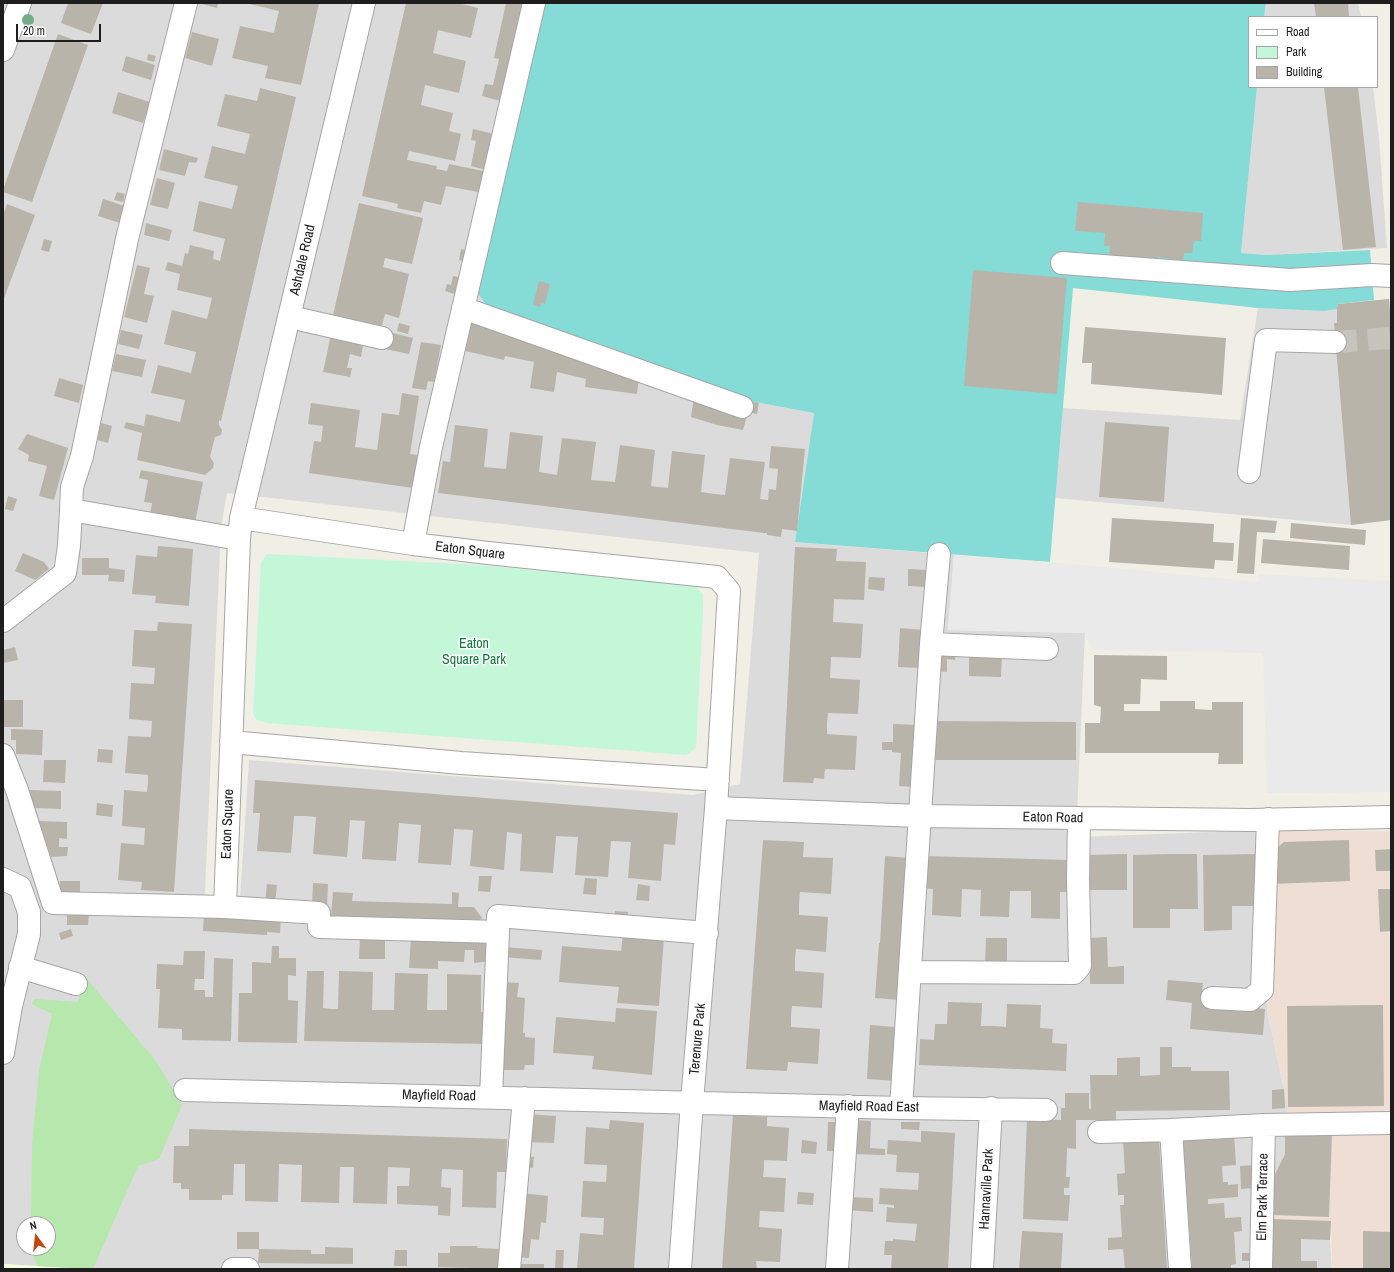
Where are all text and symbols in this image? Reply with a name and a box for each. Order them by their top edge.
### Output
scale bar [18,16,103,42]
legend [1248,16,1378,88]
text: 20 m [23,23,45,39]
text: Road [1286,24,1310,40]
text: Park [1286,44,1306,60]
text: Building [1286,64,1322,80]
street label: Ashdale Road [287,223,319,297]
street label: Eaton Square [434,538,506,564]
park label: Eaton Square Park [442,636,506,668]
street label: Eaton Square [218,789,238,859]
street label: Eaton Road [1023,809,1083,827]
street label: Terenure Park [686,1002,710,1076]
street label: Mayfield Road [402,1087,476,1105]
street label: Mayfield Road East [819,1098,919,1116]
street label: Hannaville Park [976,1148,998,1230]
street label: Elm Park Terrace [1254,1153,1272,1241]
north arrow [16,1216,56,1256]
text: N [28,1218,38,1233]

